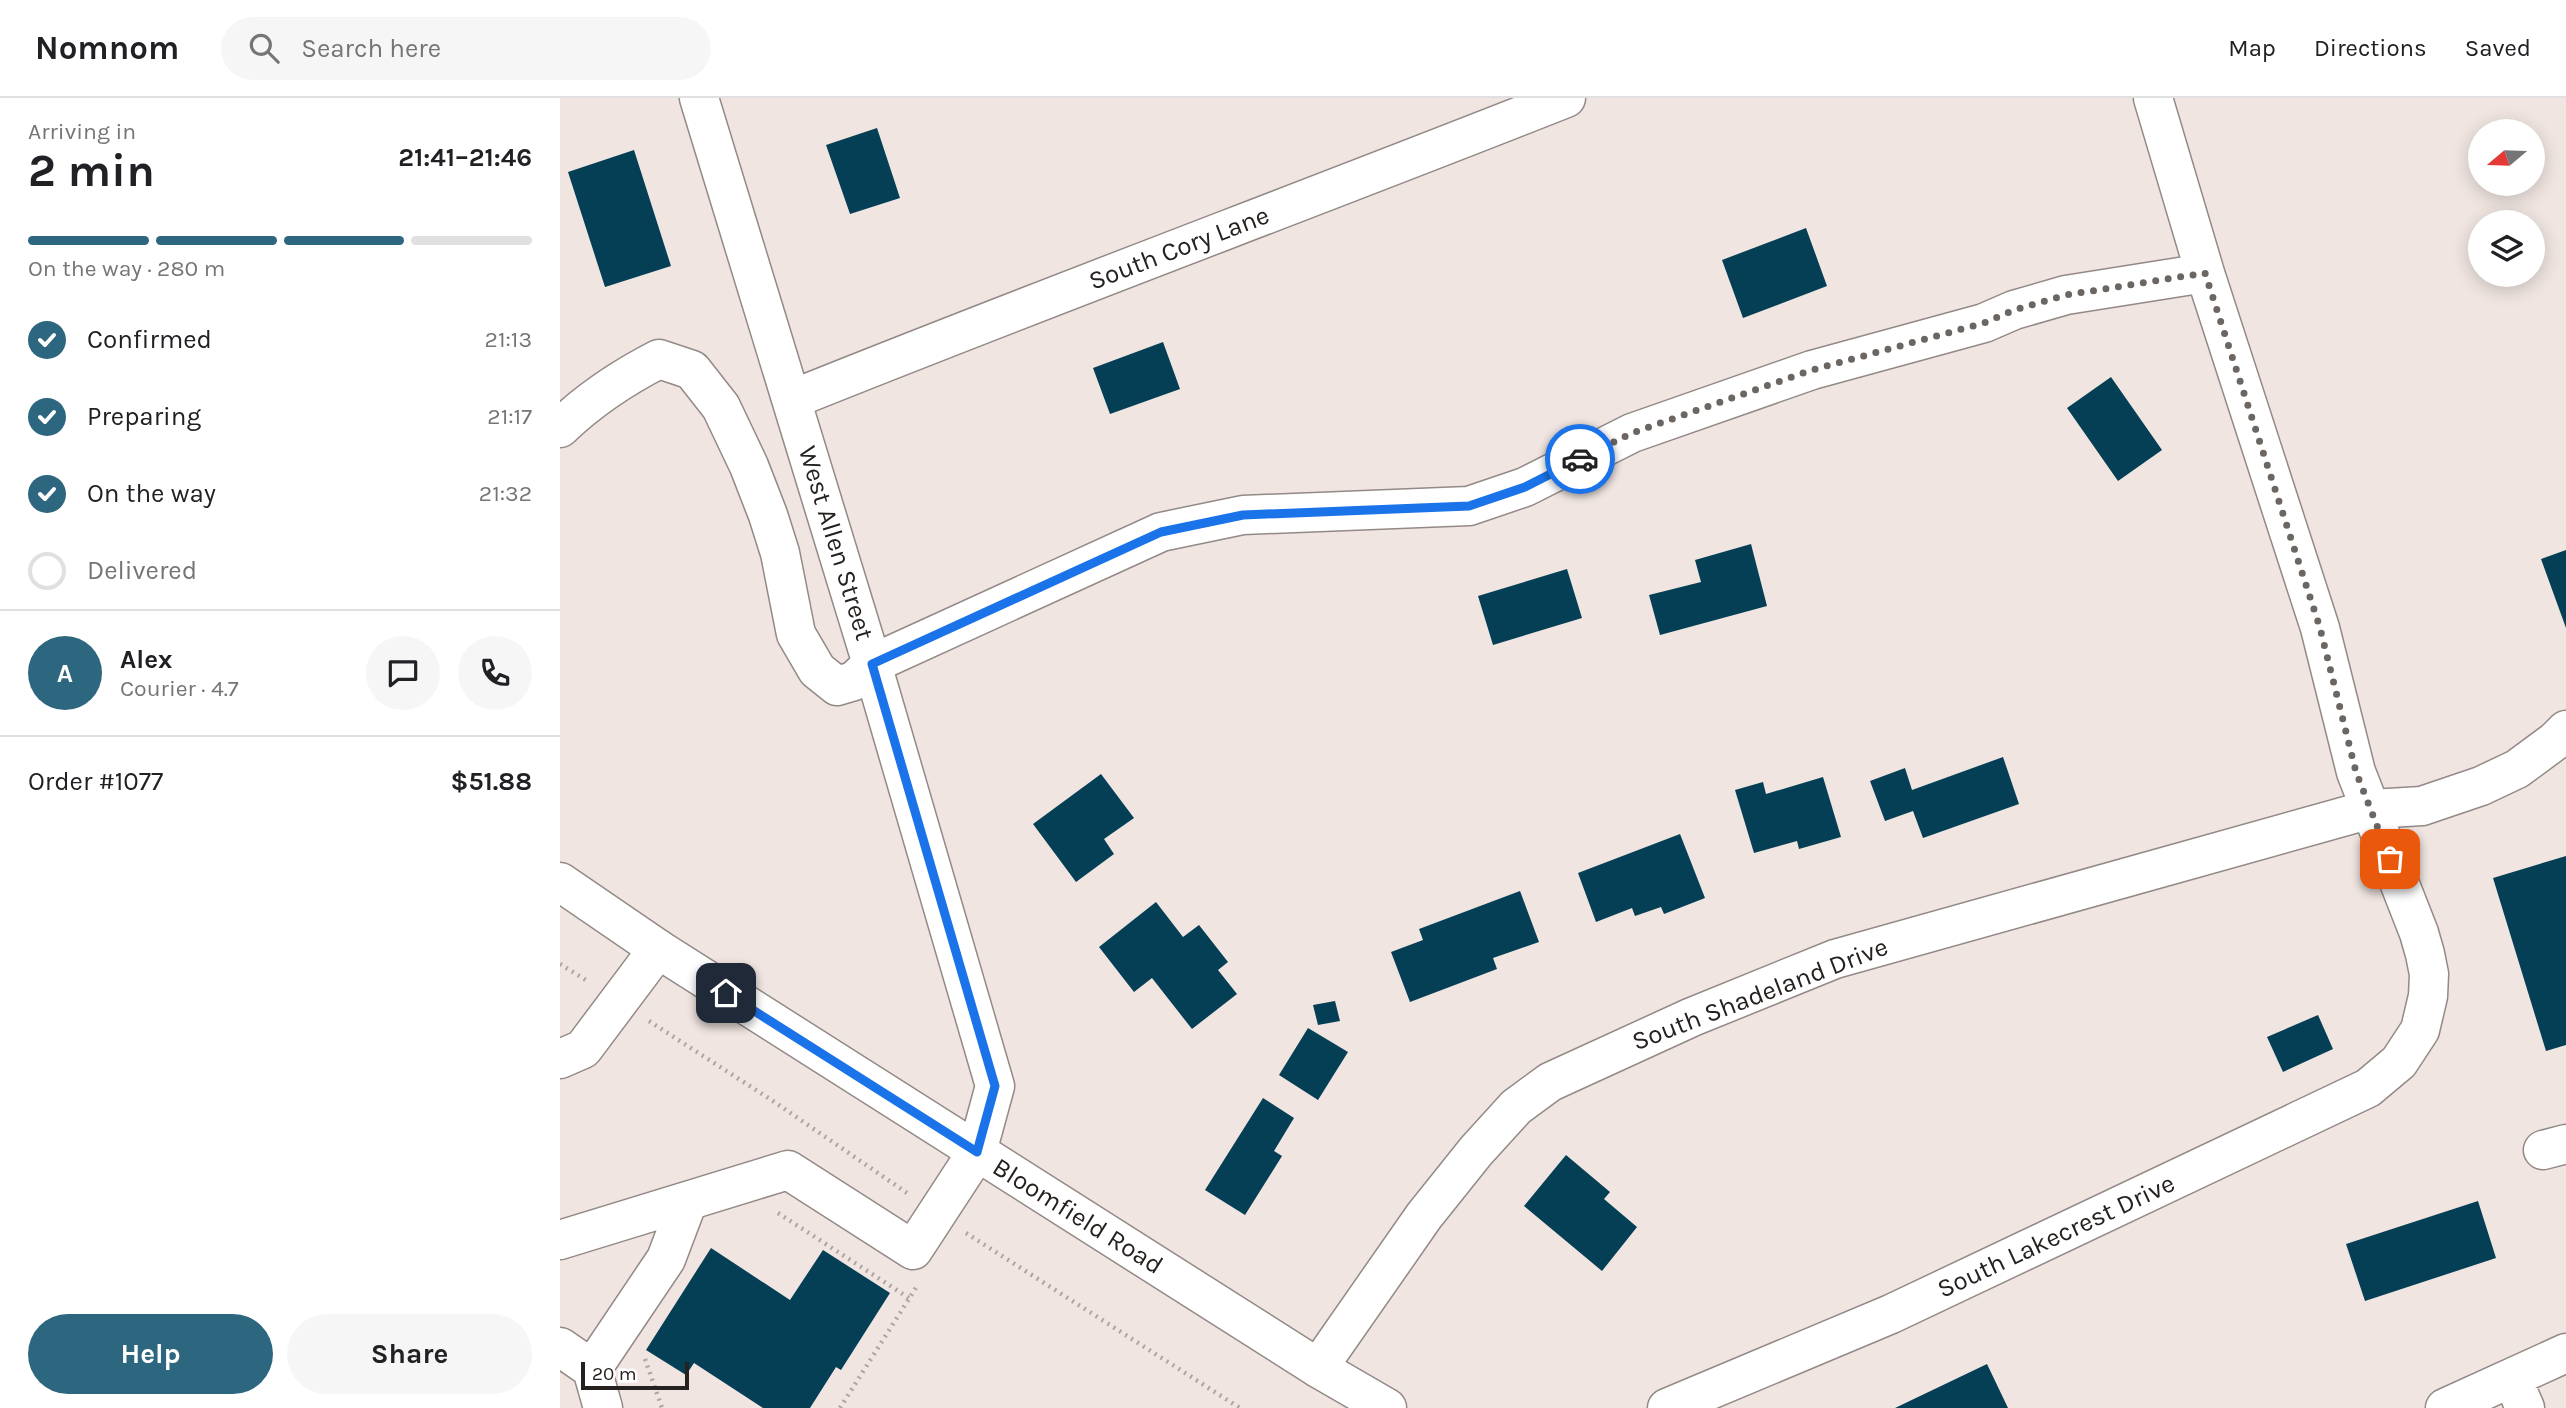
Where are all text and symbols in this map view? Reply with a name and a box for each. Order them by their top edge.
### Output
search box [221,17,711,80]
text: Nomnom [35,29,179,67]
icon: search [245,29,283,67]
text: Search here [301,33,441,64]
text: Map [2228,34,2276,62]
text: Directions [2314,34,2427,62]
text: Saved [2465,34,2531,62]
text: Arriving in [28,118,136,145]
north arrow [2468,119,2544,196]
map controls [2468,119,2545,287]
text: 21:41–21:46 [398,142,532,173]
text: 2 min [28,144,155,198]
street label: South Cory Lane [1084,199,1274,297]
button: layers [2468,210,2545,287]
text: On the way · 280 m [28,255,225,282]
icon: check [28,321,66,359]
text: Confirmed [87,324,212,355]
text: 21:13 [485,326,532,353]
icon: check [28,398,66,436]
text: Preparing [87,401,201,432]
text: 21:17 [487,403,532,430]
courier [1545,424,1615,494]
icon: car [1561,440,1599,478]
street label: West Allen Street [792,442,880,644]
icon: check [28,475,66,513]
text: On the way [87,478,216,509]
text: 21:32 [479,480,532,507]
text: Delivered [87,555,197,586]
button: chat [366,636,440,710]
button: phone [458,636,532,710]
text: Alex [120,644,172,675]
text: A [57,658,73,689]
text: Courier · 4.7 [120,675,239,702]
text: Order #1077 [28,766,163,797]
text: $51.88 [450,766,532,797]
pin [2360,829,2420,889]
icon: bag [2371,840,2409,878]
street label: South Shadeland Drive [1628,931,1892,1057]
pin [696,963,756,1023]
icon: home [707,974,745,1012]
street label: Bloomfield Road [987,1151,1169,1281]
street label: South Lakecrest Drive [1932,1167,2180,1305]
button: Help [28,1314,273,1394]
button: Share [287,1314,532,1394]
scale bar [581,1359,690,1391]
text: 20 m [592,1363,637,1385]

